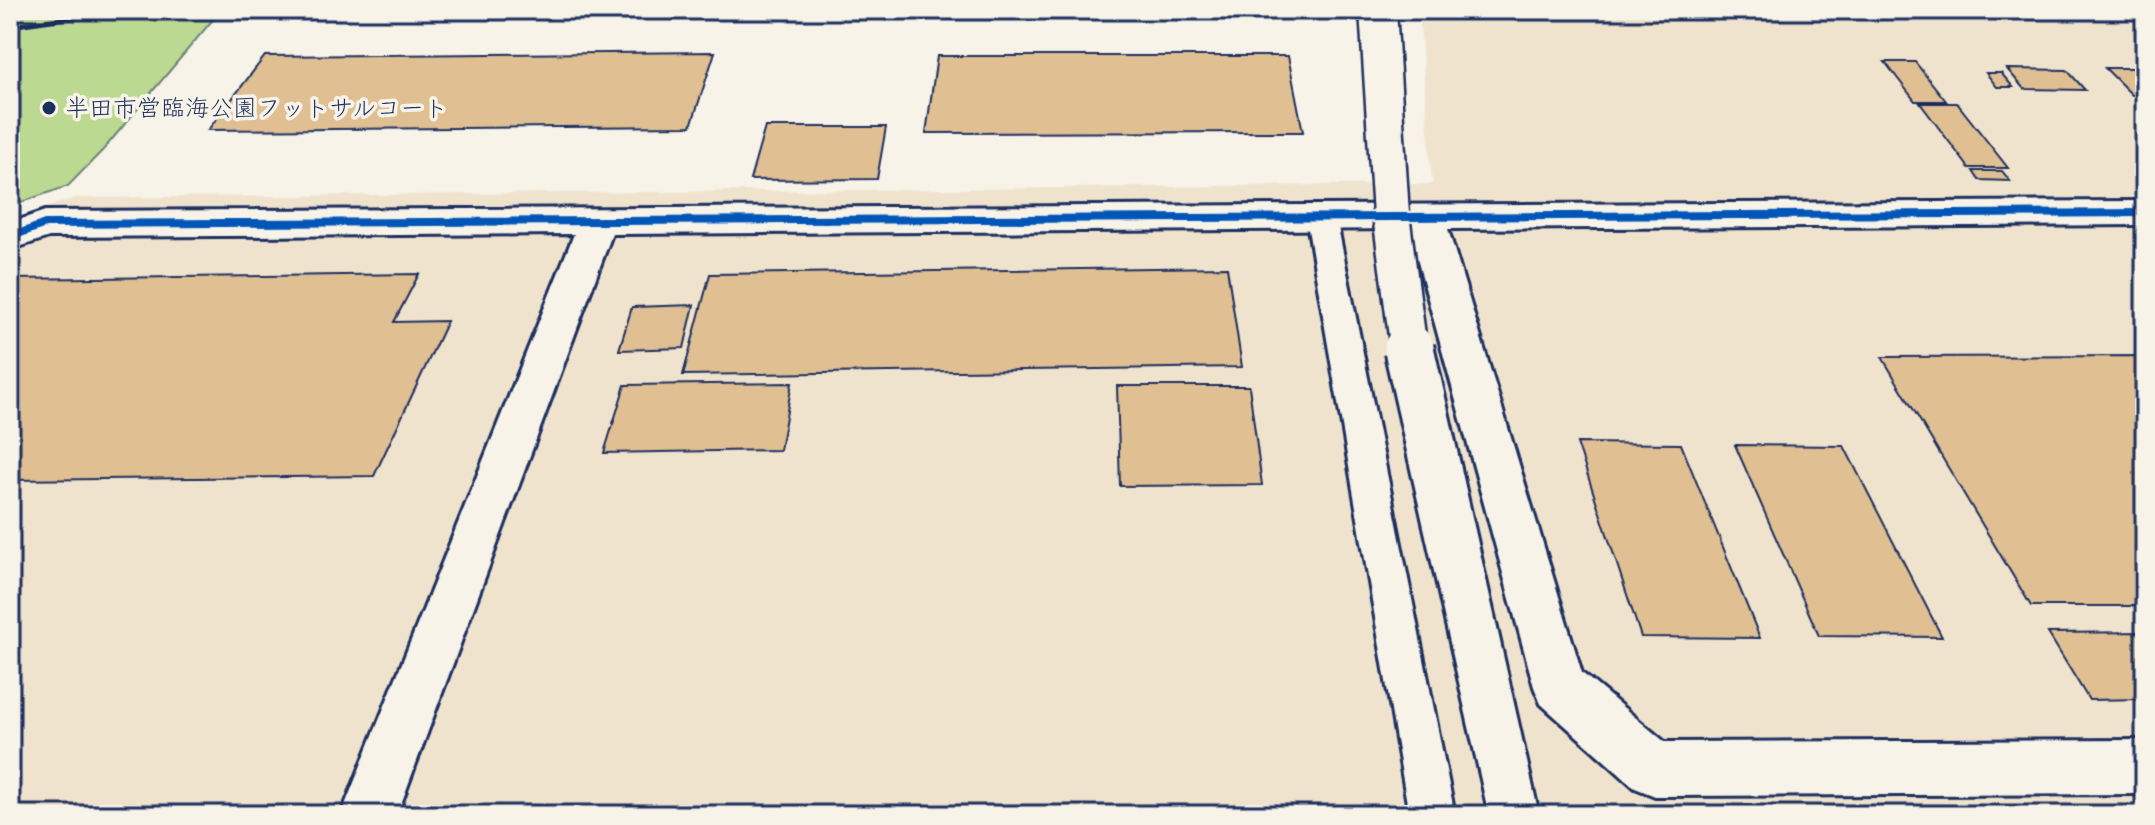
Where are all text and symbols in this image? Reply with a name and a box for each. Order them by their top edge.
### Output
place label: 半田市営臨海公園フットサルコート [65,94,448,128]
marker: 半田市営臨海公園フットサルコート [40,99,58,117]

